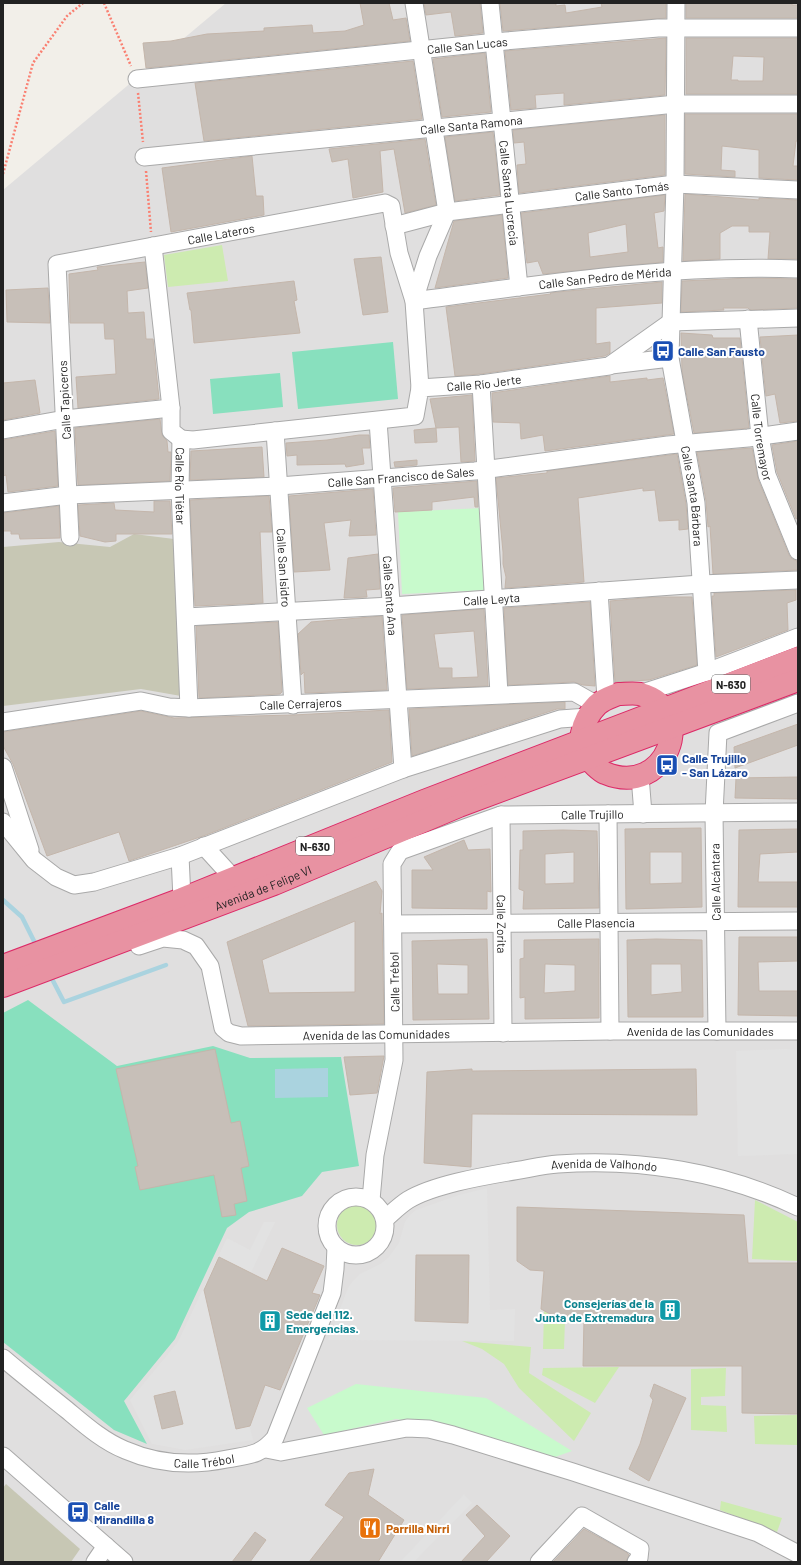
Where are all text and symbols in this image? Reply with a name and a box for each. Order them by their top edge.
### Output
street label: Calle San Lucas [426,34,509,56]
street label: Calle Santa Ramona [420,112,523,136]
street label: Calle Santa Lucrecia [497,140,522,246]
street label: Calle Santo Tomás [574,178,670,203]
street label: Calle Lateros [186,220,256,247]
street label: Calle San Pedro de Mérida [538,264,672,291]
bus stop icon: Calle San Fausto [650,338,676,364]
place label: Calle San Fausto [678,344,765,358]
street label: Calle Tapiceros [55,360,73,440]
street label: Calle Río Jerte [446,371,522,393]
street label: Calle Torremayor [749,393,776,483]
street label: Calle Santa Bárbara [679,445,706,547]
street label: Calle Río Tiétar [173,447,188,526]
street label: Calle San Francisco de Sales [327,464,475,489]
street label: Calle San Isidro [274,528,294,608]
street label: Calle Santa Ana [381,555,400,636]
street label: Calle Leyta [463,590,520,608]
road number: N-630 [712,675,750,693]
street label: Calle Cerrajeros [259,695,342,712]
place label: Calle Trujillo - San Lázaro [682,751,748,779]
bus stop icon: Calle Trujillo - San Lázaro [654,752,680,778]
street label: Calle Trujillo [561,807,624,821]
road number: N-630 [296,837,334,855]
street label: Calle Alcántara [707,843,723,921]
street label: Avenida de Felipe VI [213,862,314,913]
street label: Calle Zorita [495,895,509,953]
street label: Calle Plasencia [557,915,635,930]
street label: Calle Trébol [386,952,402,1012]
street label: Avenida de las Comunidades [627,1024,774,1038]
street label: Avenida de las Comunidades [303,1026,450,1042]
street label: Avenida de Valhondo [550,1156,658,1174]
place label: Consejerías de la Junta de Extremadura [535,1296,654,1324]
building icon: Consejerías de la Junta de Extremadura [657,1297,683,1323]
place label: Sede del 112. Emergencias. [286,1307,359,1335]
building icon: Sede del 112. Emergencias. [257,1308,283,1334]
street label: Calle Trébol [173,1451,235,1470]
place label: Calle Mirandilla 8 [94,1498,154,1526]
bus stop icon: Calle Mirandilla 8 [65,1499,91,1525]
restaurant icon: Parrilla Nirri [357,1515,383,1541]
place label: Parrilla Nirri [386,1521,450,1535]

